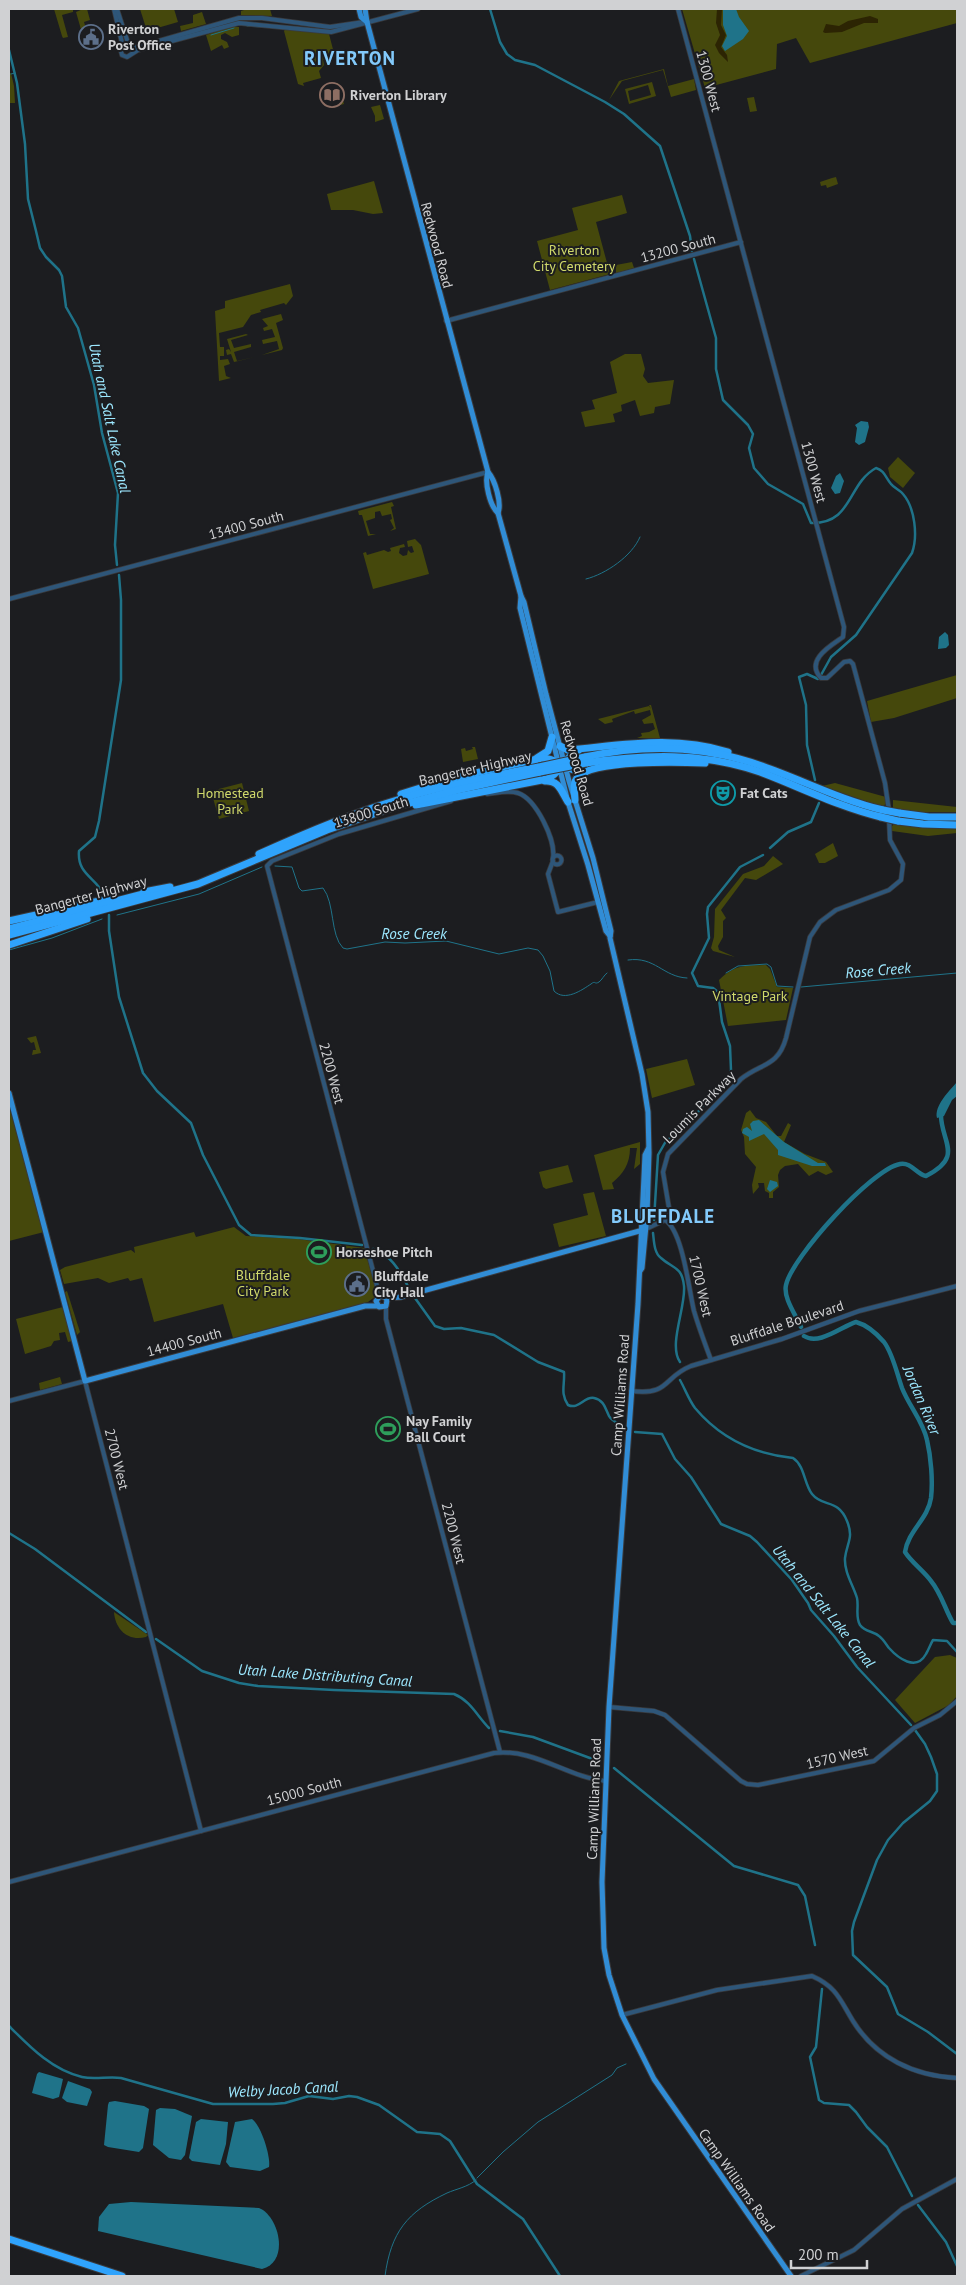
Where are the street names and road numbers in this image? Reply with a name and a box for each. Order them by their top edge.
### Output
street label: 1300 West [692,48,726,114]
street label: Redwood Road [417,200,457,290]
street label: 13200 South [639,229,717,267]
street label: 1300 West [797,439,831,505]
street label: 13400 South [207,506,285,544]
street label: Redwood Road [556,718,598,808]
street label: Bangerter Highway [417,746,533,790]
street label: 13800 South [332,792,410,832]
street label: Bangerter Highway [33,871,149,919]
street label: 2200 West [315,1040,349,1106]
street label: Loumis Parkway [659,1066,740,1147]
street label: 1700 West [685,1253,717,1319]
street label: Bluffdale Boulevard [728,1296,846,1350]
street label: 14400 South [145,1323,223,1361]
street label: Camp Williams Road [607,1334,633,1456]
street label: 2700 West [101,1426,133,1492]
street label: 2200 West [438,1500,470,1566]
street label: Camp Williams Road [583,1738,605,1860]
street label: 1570 West [804,1741,870,1773]
street label: 15000 South [265,1772,343,1810]
street label: Camp Williams Road [695,2125,779,2235]

